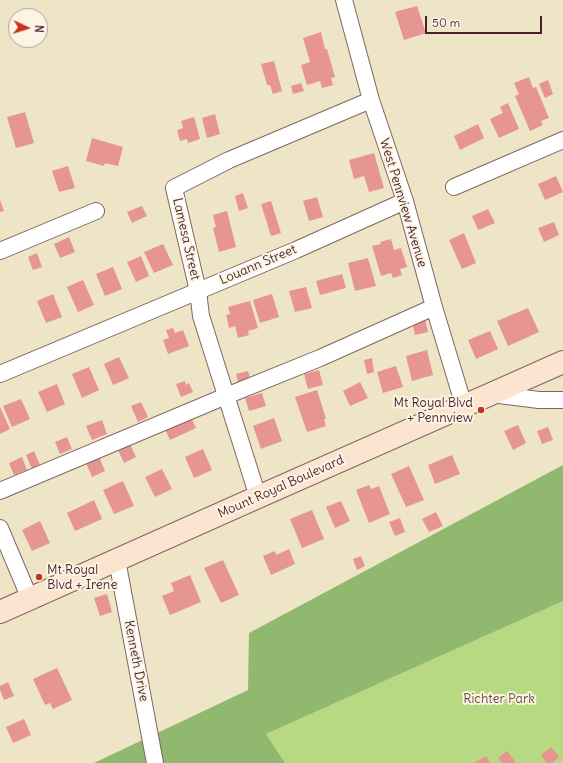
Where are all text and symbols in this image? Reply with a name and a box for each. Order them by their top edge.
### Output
north arrow [8,8,48,48]
scale bar [427,8,544,34]
text: 50 m [432,15,460,30]
text: N [32,24,46,33]
street label: West Pennview Avenue [376,137,430,269]
street label: Lamesa Street [169,196,203,282]
street label: Louann Street [217,242,299,288]
place label: Mt Royal Blvd + Pennview [393,395,473,426]
marker: Mt Royal Blvd + Pennview [476,405,486,415]
street label: Mount Royal Boulevard [216,452,346,522]
place label: Mt Royal Blvd + Irene [47,562,117,593]
marker: Mt Royal Blvd + Irene [34,572,44,582]
street label: Kenneth Drive [120,619,152,703]
park label: Richter Park [463,691,535,707]

